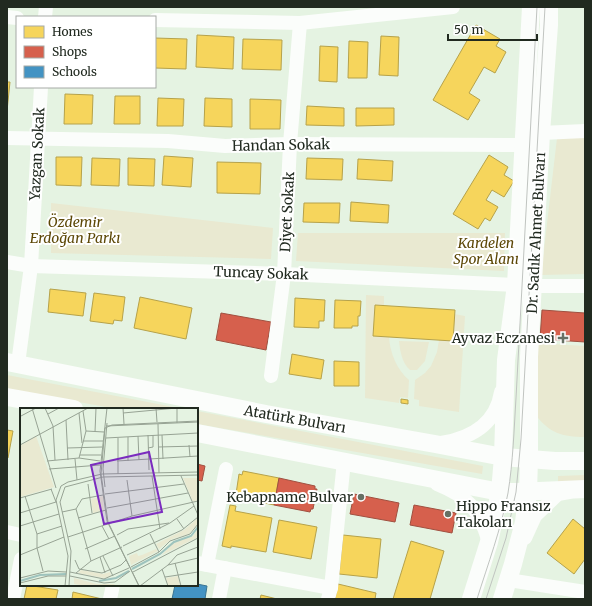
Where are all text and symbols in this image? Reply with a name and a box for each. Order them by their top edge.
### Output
legend [16,16,156,88]
scale bar [448,16,537,42]
text: 50 m [454,22,483,37]
text: Homes [52,24,93,39]
text: Shops [52,44,87,59]
text: Schools [52,64,97,79]
street label: Yazgan Sokak [26,107,48,202]
street label: Handan Sokak [232,135,330,155]
street label: Dr. Sadık Ahmet Bulvarı [523,151,549,314]
street label: Diyet Sokak [276,171,298,253]
park label: Özdemir Erdoğan Parkı [30,213,120,247]
park label: Kardelen Spor Alanı [453,234,519,268]
street label: Tuncay Sokak [213,262,309,284]
place label: Ayvaz Eczanesi [451,329,555,347]
marker: Ayvaz Eczanesi [558,333,568,343]
street label: Atatürk Bulvarı [242,401,348,437]
inset map [20,408,198,586]
place label: Kebapname Bulvar [226,488,353,506]
marker: Kebapname Bulvar [356,492,366,502]
place label: Hippo Fransız Takoları [456,497,551,531]
marker: Hippo Fransız Takoları [443,509,453,519]

